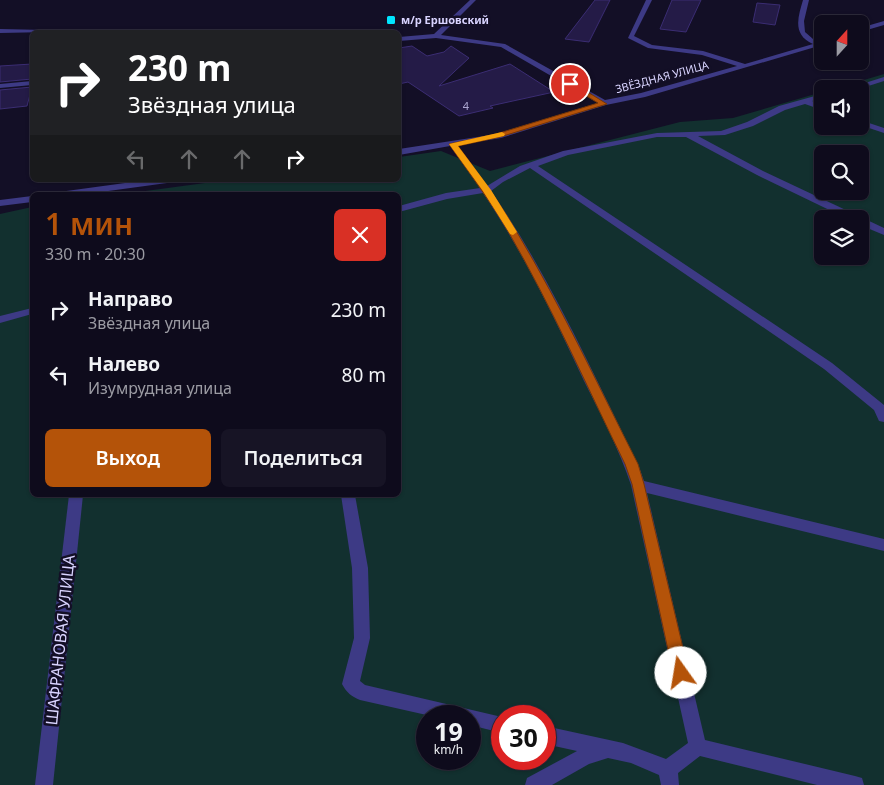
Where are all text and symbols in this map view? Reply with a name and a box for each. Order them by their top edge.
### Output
place label: м/р Ершовский [401,12,489,27]
marker: м/р Ершовский [385,14,397,26]
north arrow [814,15,869,70]
map controls [814,15,869,265]
text: 230 m [128,44,231,91]
icon: right [45,50,110,115]
street label: ЗВЁЗДНАЯ УЛИЦА [614,57,711,96]
pin [549,63,591,105]
icon: arrive [556,70,584,98]
button: sound [814,80,869,135]
text: Звёздная улица [128,89,296,119]
house number: 4 [463,98,470,113]
icon: left [122,145,150,173]
icon: ahead [175,145,203,173]
icon: ahead [228,145,256,173]
icon: right [281,145,309,173]
button: search [814,145,869,200]
text: 1 мин [45,203,133,244]
button: close [334,209,386,261]
button: layers [814,210,869,265]
text: 330 m · 20:30 [45,243,145,265]
text: Направо [88,286,173,312]
icon: right [45,296,73,324]
text: 230 m [331,297,386,323]
text: Звёздная улица [88,312,210,334]
text: Налево [88,351,160,377]
icon: left [45,361,73,389]
text: 80 m [342,362,386,388]
text: Изумрудная улица [88,377,232,399]
button: Выход [45,429,211,487]
button: Поделиться [221,429,386,487]
street label: ШАФРАНОВАЯ УЛИЦА [40,553,80,726]
position arrow [654,646,706,698]
speed limit sign: 30 [491,705,556,770]
text: 19 [434,714,463,748]
text: km/h [434,741,463,758]

